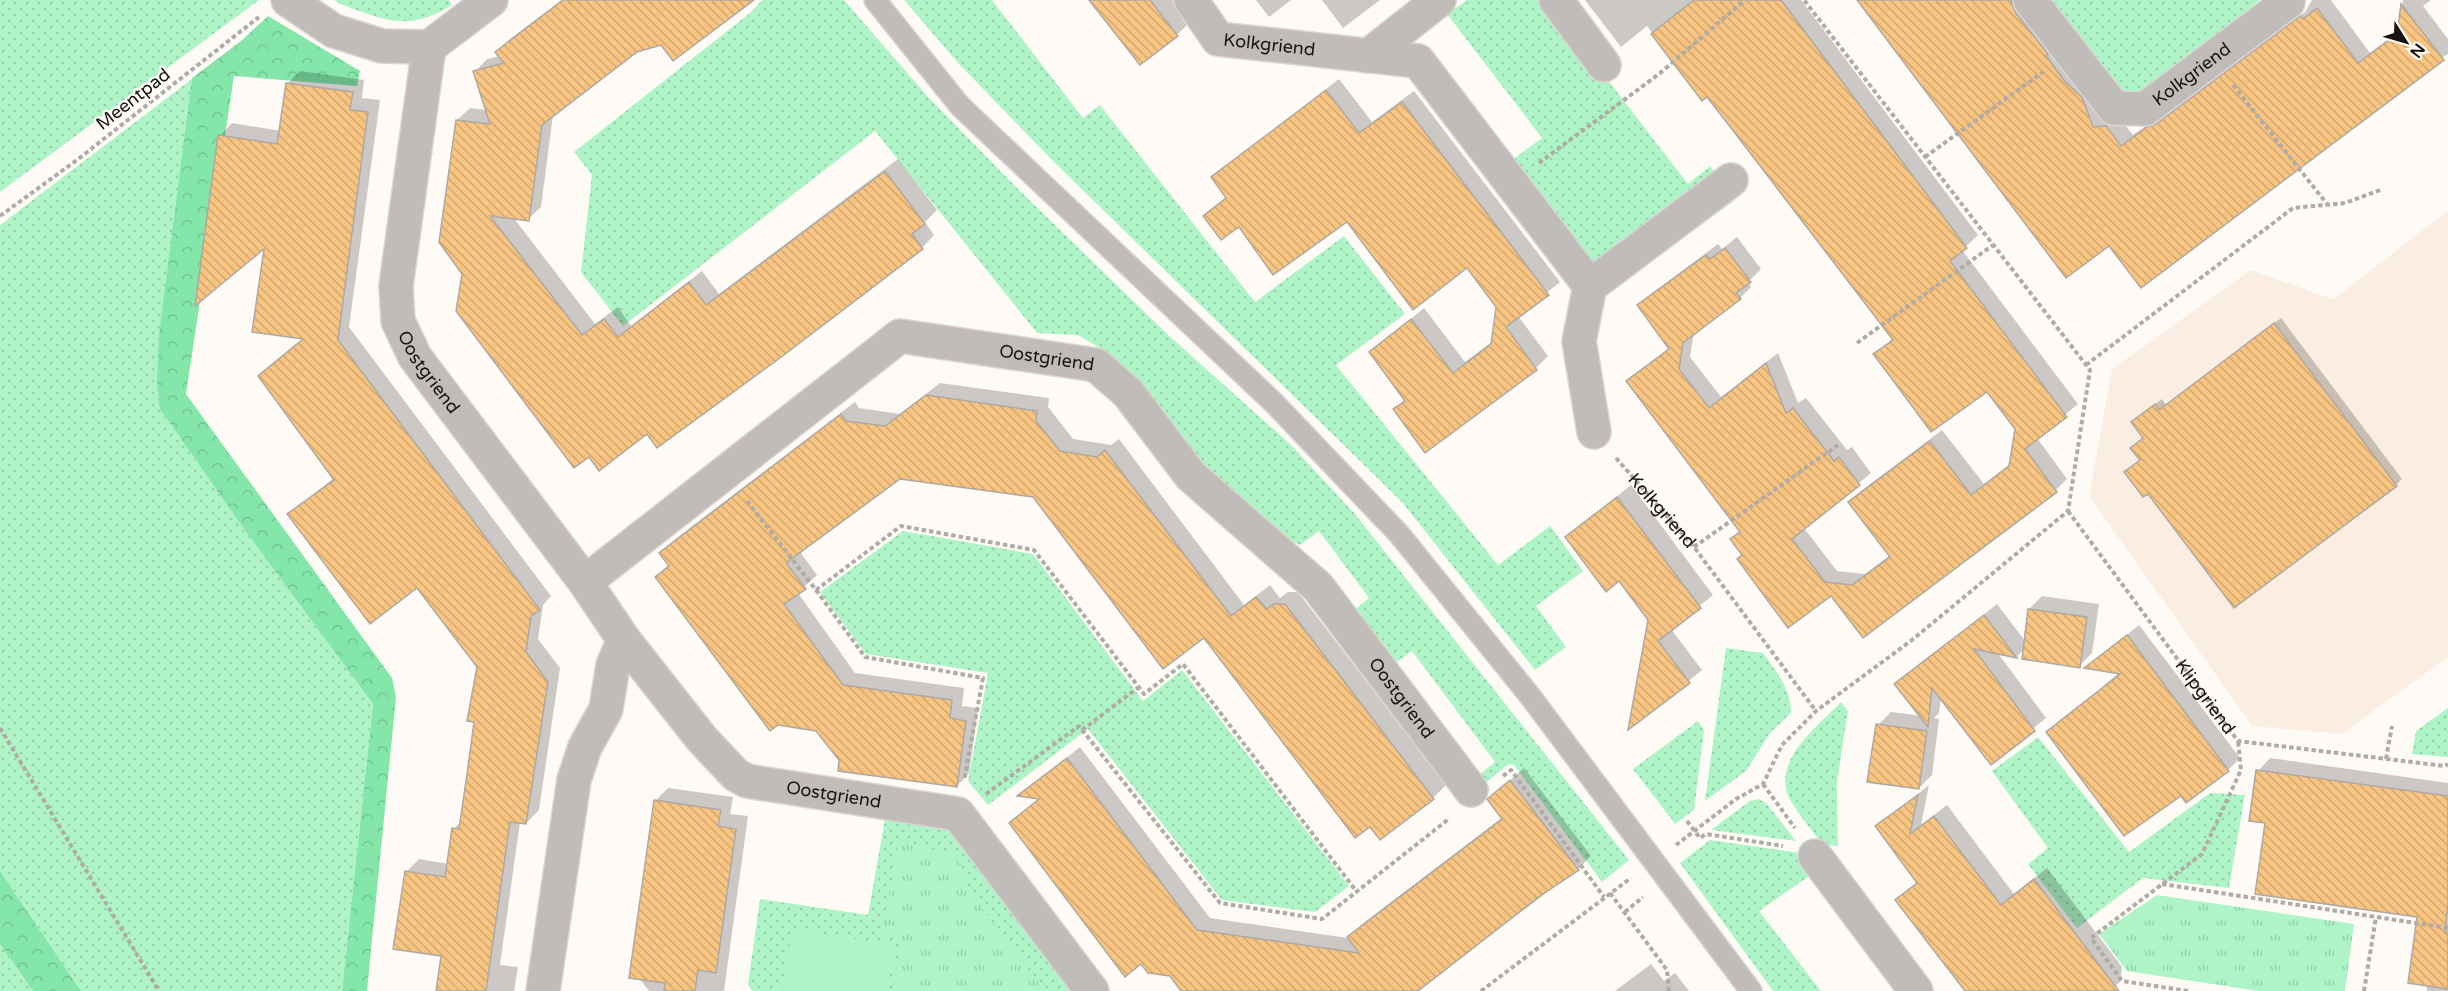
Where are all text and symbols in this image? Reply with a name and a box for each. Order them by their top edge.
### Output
north arrow [2376,12,2436,72]
street label: Kolkgriend [1222,29,1316,61]
street label: Kolkgriend [2148,38,2235,111]
text: N [2405,39,2429,62]
street label: Meentpad [92,63,174,135]
street label: Oostgriend [393,327,465,418]
street label: Oostgriend [998,340,1096,376]
street label: Kolkgriend [1623,469,1701,553]
street label: Oostgriend [1364,653,1439,743]
street label: Klipgriend [2170,655,2240,739]
street label: Oostgriend [785,776,883,813]

